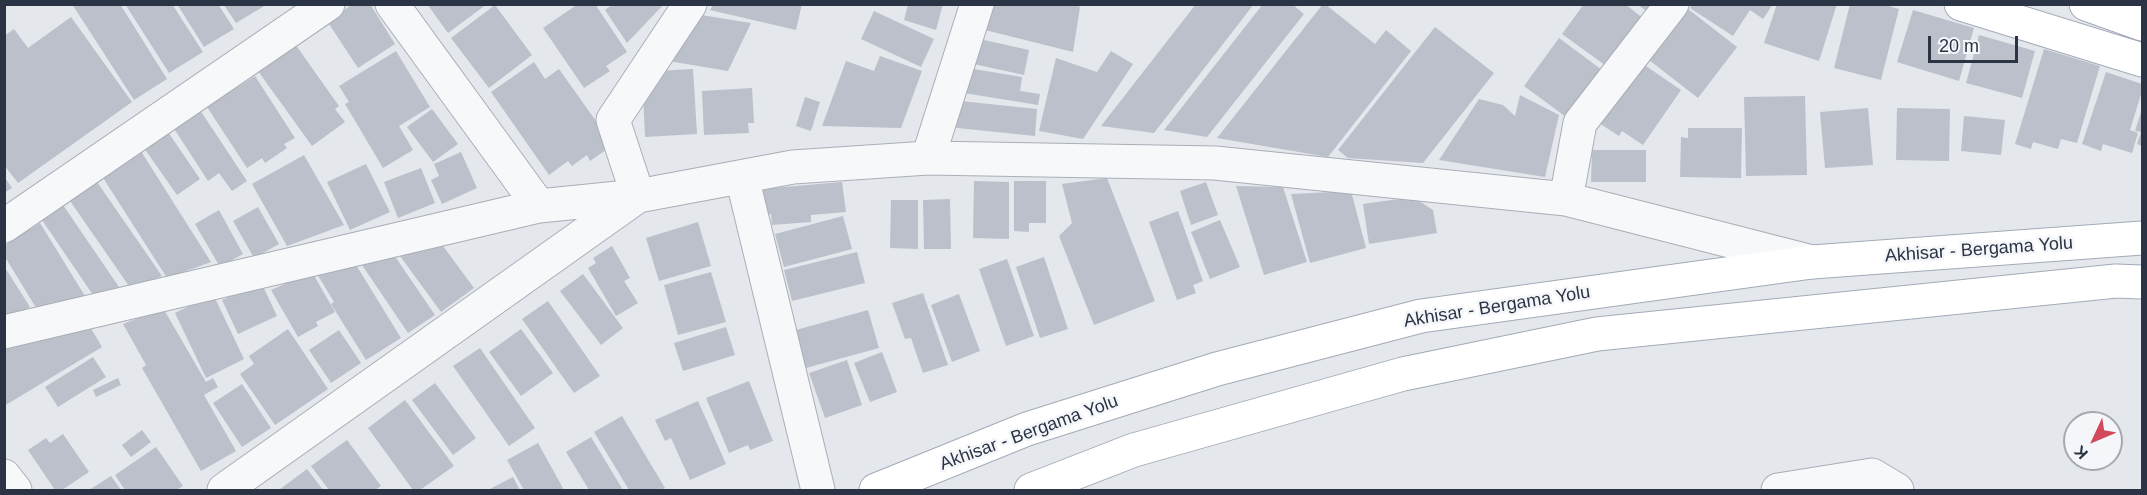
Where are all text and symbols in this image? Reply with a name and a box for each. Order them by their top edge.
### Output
scale bar [1931,24,2021,62]
text: 20 m [1939,36,1979,56]
street label: Akhisar - Bergama Yolu [1884,233,2074,267]
street label: Akhisar - Bergama Yolu [1402,282,1592,332]
street label: Akhisar - Bergama Yolu [937,391,1121,475]
north arrow [2063,411,2123,471]
text: K [2071,442,2091,463]

